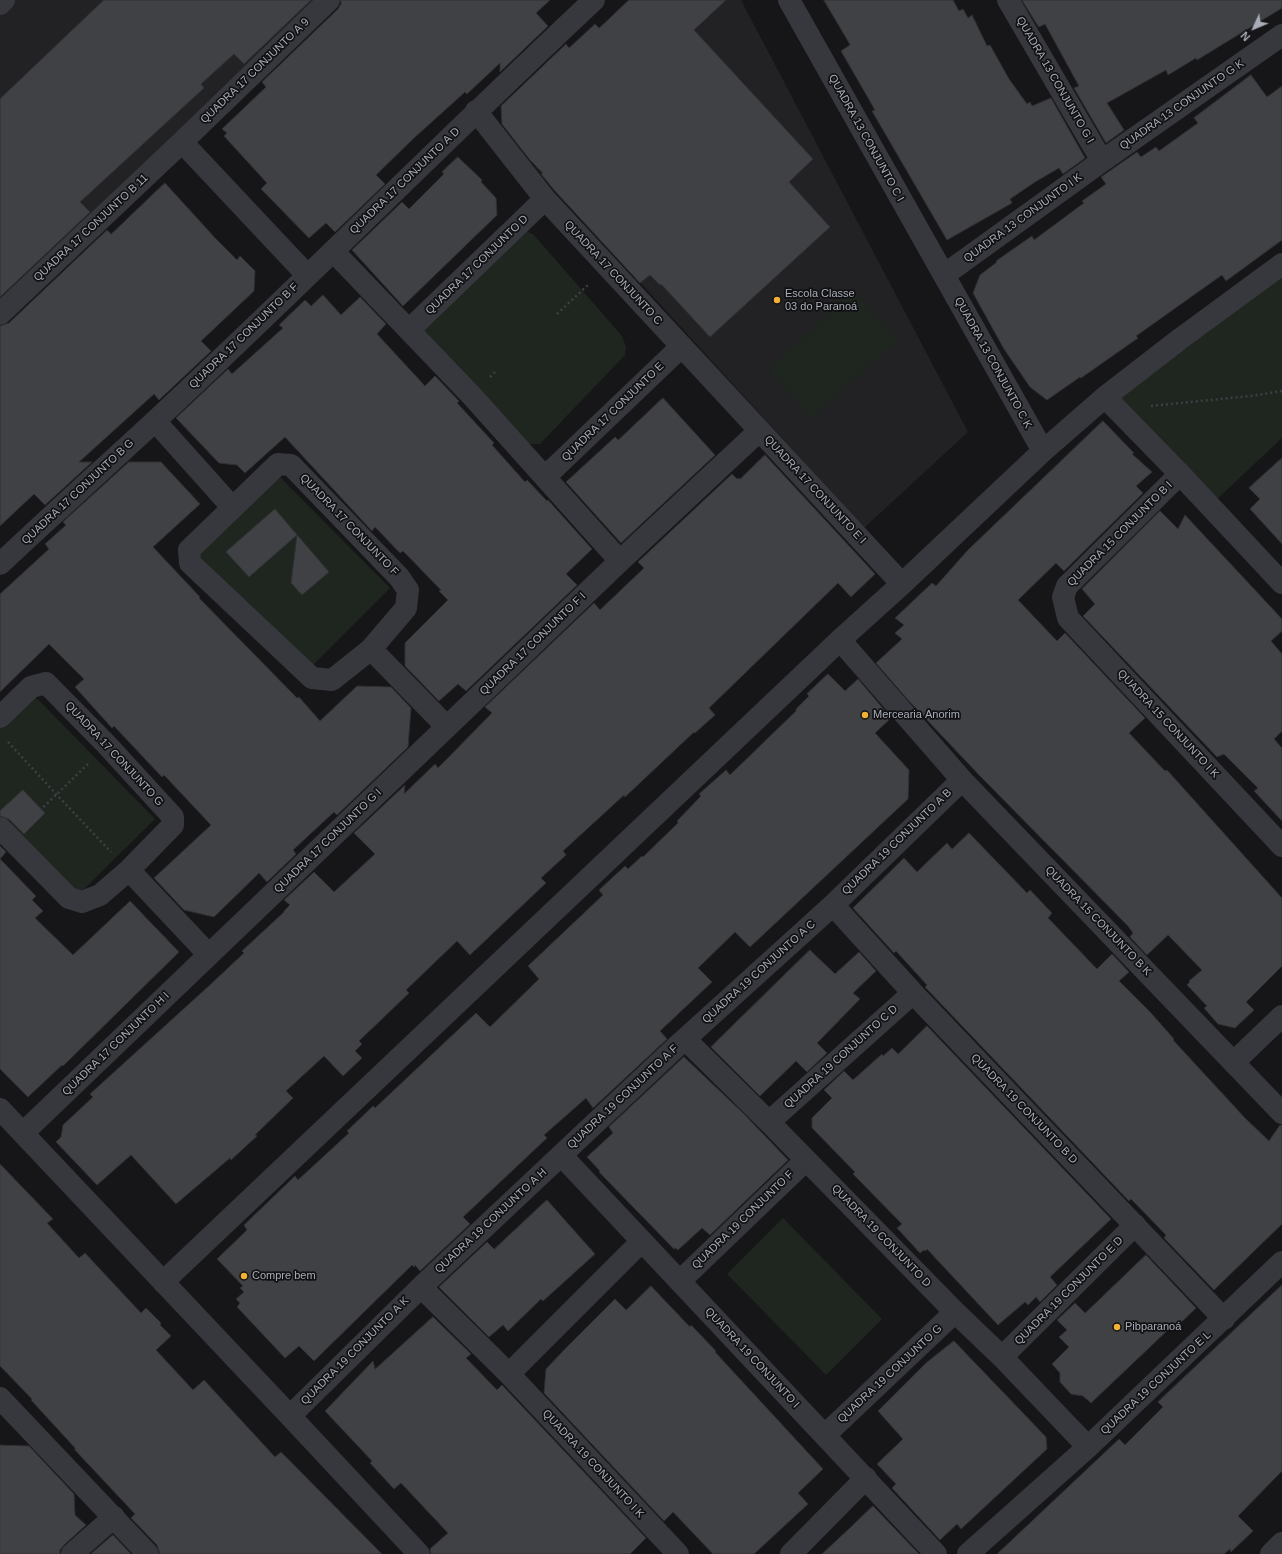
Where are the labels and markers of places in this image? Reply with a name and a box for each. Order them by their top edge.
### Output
place label: Escola Classe 03 do Paranoá [785,287,857,313]
marker: Escola Classe 03 do Paranoá [772,295,782,305]
place label: Mercearia Anorim [873,708,960,722]
marker: Mercearia Anorim [860,710,870,720]
place label: Compre bem [252,1269,316,1283]
marker: Compre bem [239,1271,249,1281]
place label: Pibparanoá [1125,1320,1181,1334]
marker: Pibparanoá [1112,1322,1122,1332]

